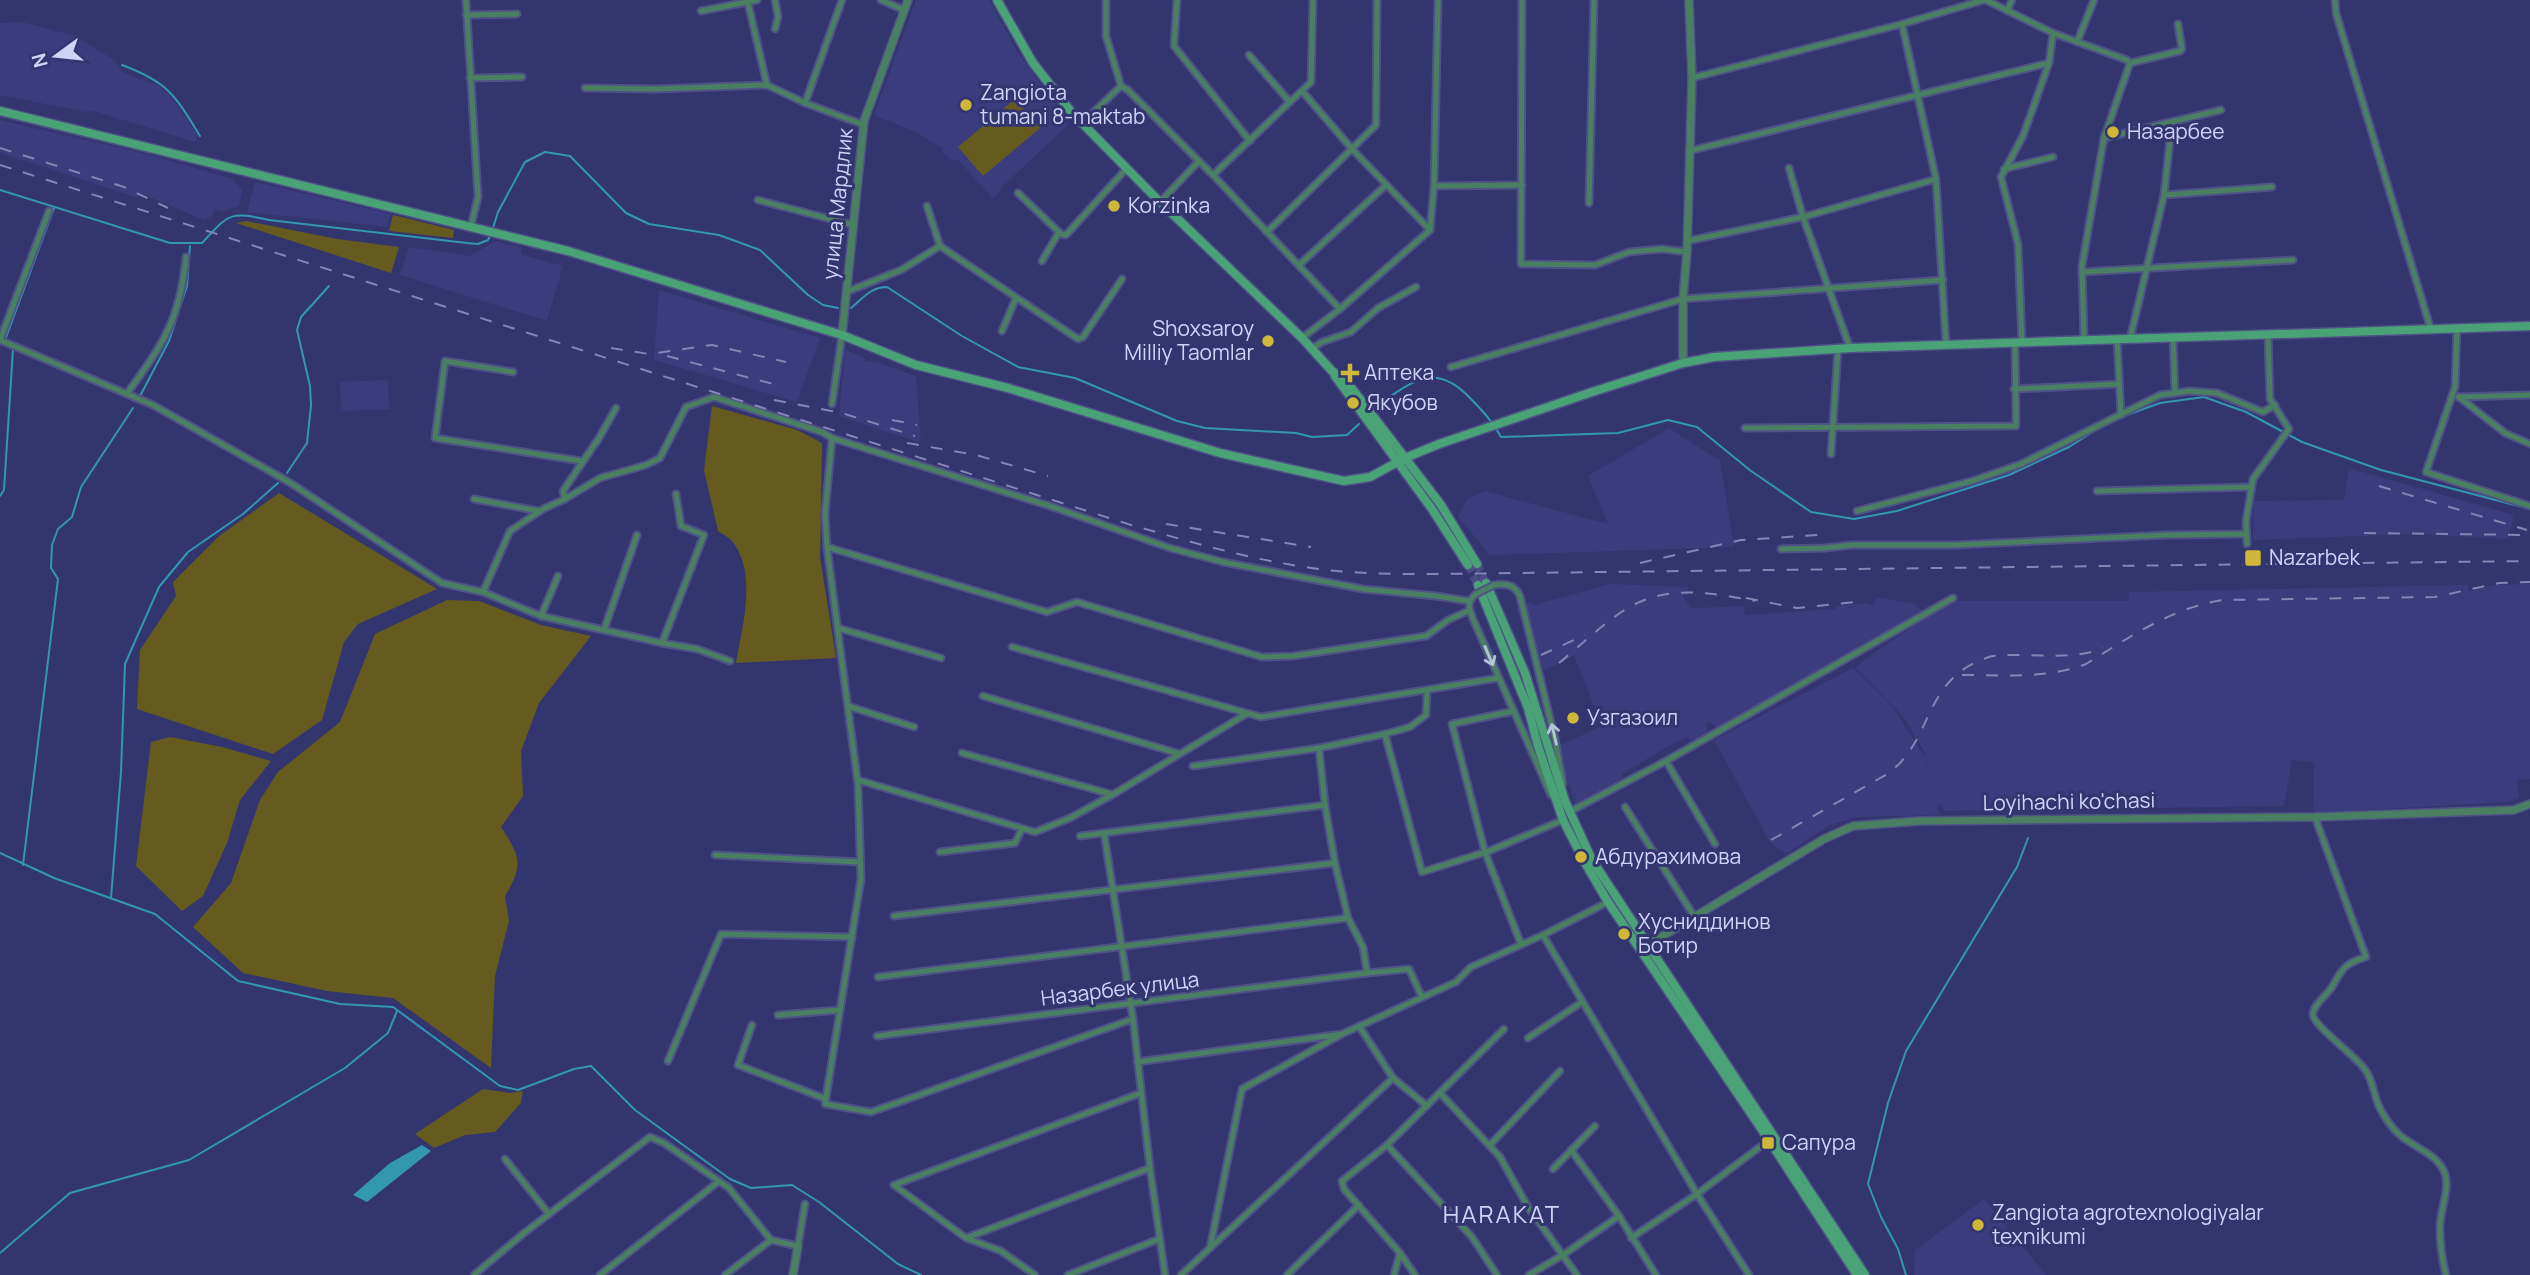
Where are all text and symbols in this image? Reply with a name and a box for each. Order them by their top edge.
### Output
north arrow [21,21,91,91]
text: N [25,50,54,70]
place label: Zangiota tumani 8-maktab [980,78,1145,130]
marker: Zangiota tumani 8-maktab [958,97,974,113]
place label: Назарбее [2127,117,2225,145]
marker: Назарбее [2105,124,2121,140]
street label: улица Мардлик [815,126,859,281]
place label: Korzinka [1128,191,1210,219]
marker: Korzinka [1106,198,1122,214]
place label: Shoxsaroy Milliy Taomlar [1124,314,1254,366]
marker: Shoxsaroy Milliy Taomlar [1260,333,1276,349]
place label: Аптека [1364,358,1434,386]
marker: Аптека [1342,365,1358,381]
place label: Якубов [1367,388,1438,416]
marker: Якубов [1345,395,1361,411]
place label: Nazarbek [2269,543,2360,571]
marker: Nazarbek [2243,548,2263,568]
one-way arrow [1483,644,1496,666]
place label: Узгазоил [1587,703,1678,731]
marker: Узгазоил [1565,710,1581,726]
one-way arrow [1546,723,1560,746]
street label: Loyihachi ko'chasi [1982,785,2156,817]
place label: Абдурахимова [1595,842,1741,870]
marker: Абдурахимова [1573,849,1589,865]
place label: Хусниддинов Ботир [1638,907,1771,959]
marker: Хусниддинов Ботир [1616,926,1632,942]
street label: Назарбек улица [1039,964,1201,1012]
place label: Сапура [1782,1128,1856,1156]
marker: Сапура [1760,1135,1776,1151]
district label: HARAKAT [1443,1197,1561,1230]
place label: Zangiota agrotexnologiyalar texnikumi [1992,1198,2264,1250]
marker: Zangiota agrotexnologiyalar texnikumi [1970,1217,1986,1233]

